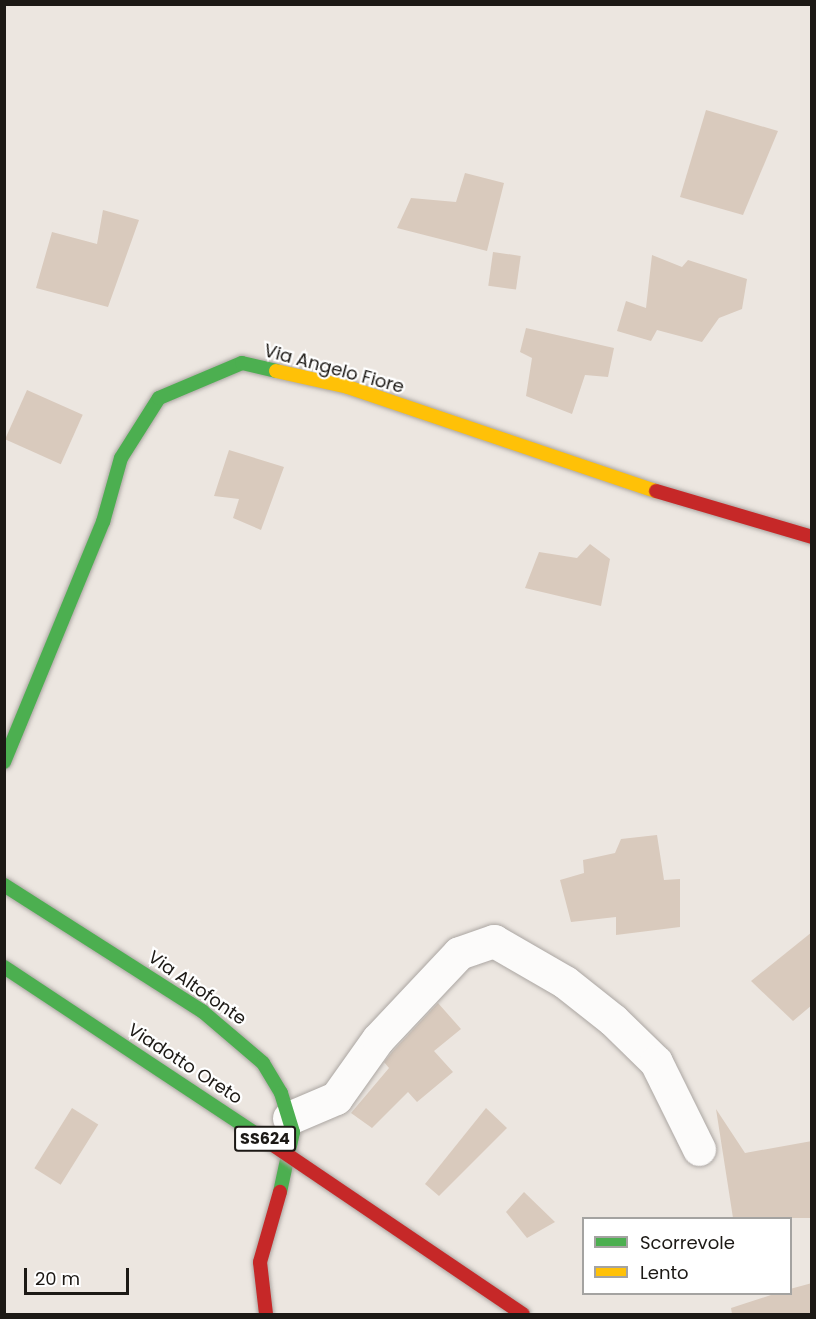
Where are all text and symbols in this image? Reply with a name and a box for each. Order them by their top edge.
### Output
street label: Via Angelo Fiore [262,340,406,398]
street label: Via Altofonte [144,946,250,1030]
street label: Viadotto Oreto [124,1019,246,1109]
road number: SS624 [234,1126,296,1152]
legend [582,1217,792,1295]
text: Scorrevole [640,1230,735,1255]
scale bar [27,1256,132,1294]
text: Lento [640,1260,689,1285]
text: 20 m [35,1266,80,1291]

